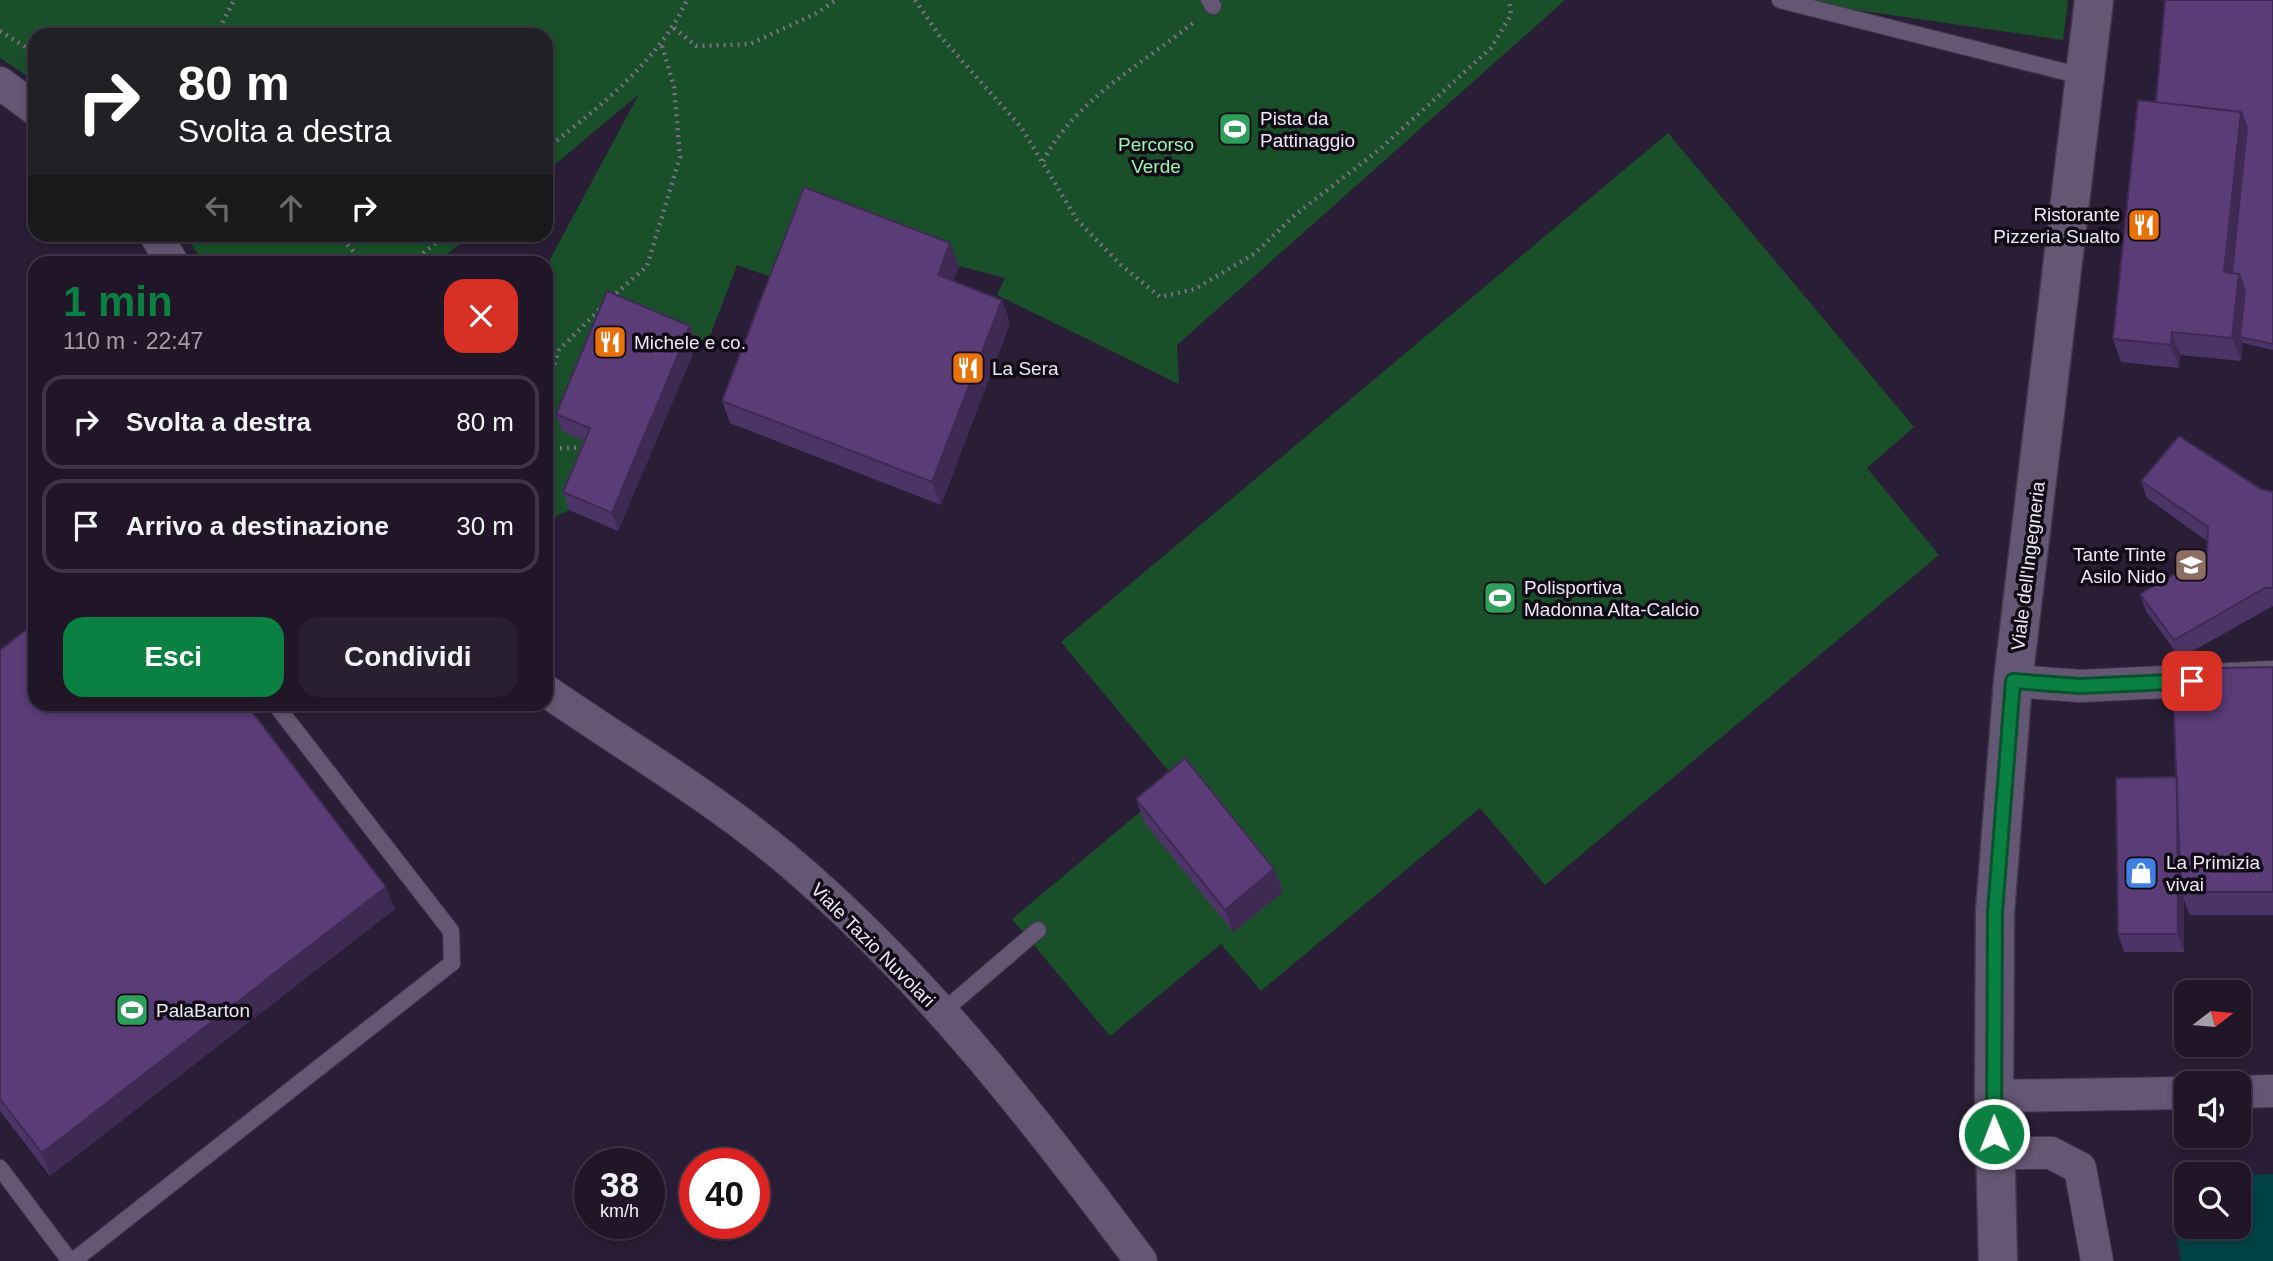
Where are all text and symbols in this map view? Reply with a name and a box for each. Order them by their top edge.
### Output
icon: right [63,56,154,147]
text: 80 m [178,56,290,110]
place label: Pista da Pattinaggio [1260,108,1355,151]
sports icon: Pista da Pattinaggio [1216,110,1254,148]
text: Svolta a destra [178,113,391,149]
park label: Percorso Verde [1118,134,1194,177]
icon: left [199,189,237,227]
icon: ahead [272,189,310,227]
icon: right [345,189,383,227]
place label: Ristorante Pizzeria Sualto [1993,204,2120,247]
restaurant icon: Ristorante Pizzeria Sualto [2125,206,2163,244]
text: 1 min [63,278,173,325]
button: close [444,279,518,353]
restaurant icon: Michele e co. [591,323,629,361]
text: 110 m · 22:47 [63,328,203,354]
place label: Michele e co. [634,332,746,353]
restaurant icon: La Sera [949,349,987,387]
place label: La Sera [992,358,1059,379]
icon: right [67,403,105,441]
text: Svolta a destra [126,407,311,437]
text: 80 m [456,407,514,437]
street label: Viale dell'Ingegneria [2007,480,2049,652]
icon: arrive [67,507,105,545]
text: Arrivo a destinazione [126,511,389,541]
text: 30 m [456,511,514,541]
place label: Tante Tinte Asilo Nido [2073,544,2166,587]
school or university icon: Tante Tinte Asilo Nido [2172,546,2210,584]
place label: Polisportiva Madonna Alta-Calcio [1524,577,1699,620]
sports icon: Polisportiva Madonna Alta-Calcio [1481,579,1519,617]
button: Esci [63,617,284,697]
button: Condividi [298,617,518,697]
pin [2162,651,2222,711]
icon: arrive [2173,662,2211,700]
place label: La Primizia vivai [2166,852,2260,895]
shop icon: La Primizia vivai [2122,854,2160,892]
street label: Viale Tazio Nuvolari [807,879,939,1011]
north arrow [2174,980,2250,1057]
map controls [2174,980,2251,1239]
sports icon: PalaBarton [113,991,151,1029]
place label: PalaBarton [156,1000,250,1021]
button: sound [2174,1071,2251,1148]
position arrow [1957,1097,2031,1171]
speed limit sign: 40 [679,1148,770,1239]
button: search [2174,1162,2251,1239]
text: 38 [600,1165,639,1204]
text: km/h [600,1201,639,1221]

